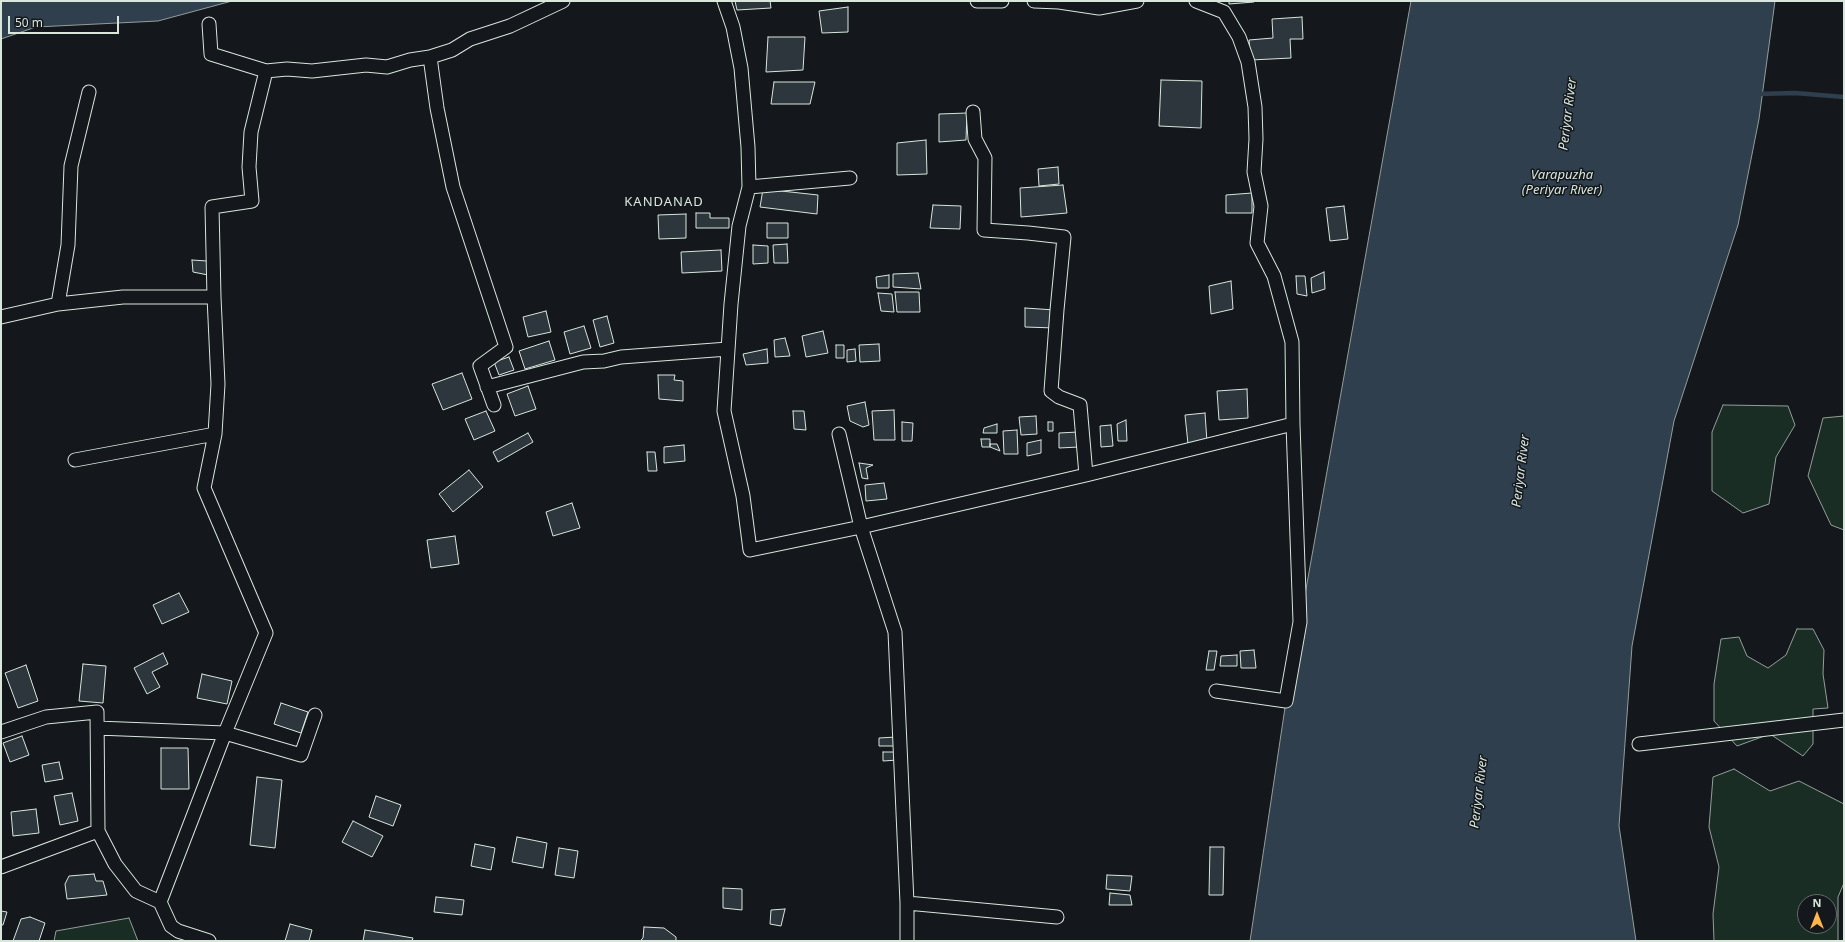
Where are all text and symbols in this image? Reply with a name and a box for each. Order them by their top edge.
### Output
scale bar [10,8,121,34]
text: 50 m [15,14,43,31]
water label: Periyar River [1556,77,1580,151]
water label: Varapuzha (Periyar River) [1522,167,1602,198]
district label: KANDANAD [624,194,704,210]
water label: Periyar River [1509,434,1533,508]
water label: Periyar River [1467,755,1491,829]
north arrow [1797,894,1837,934]
text: N [1813,895,1821,910]

